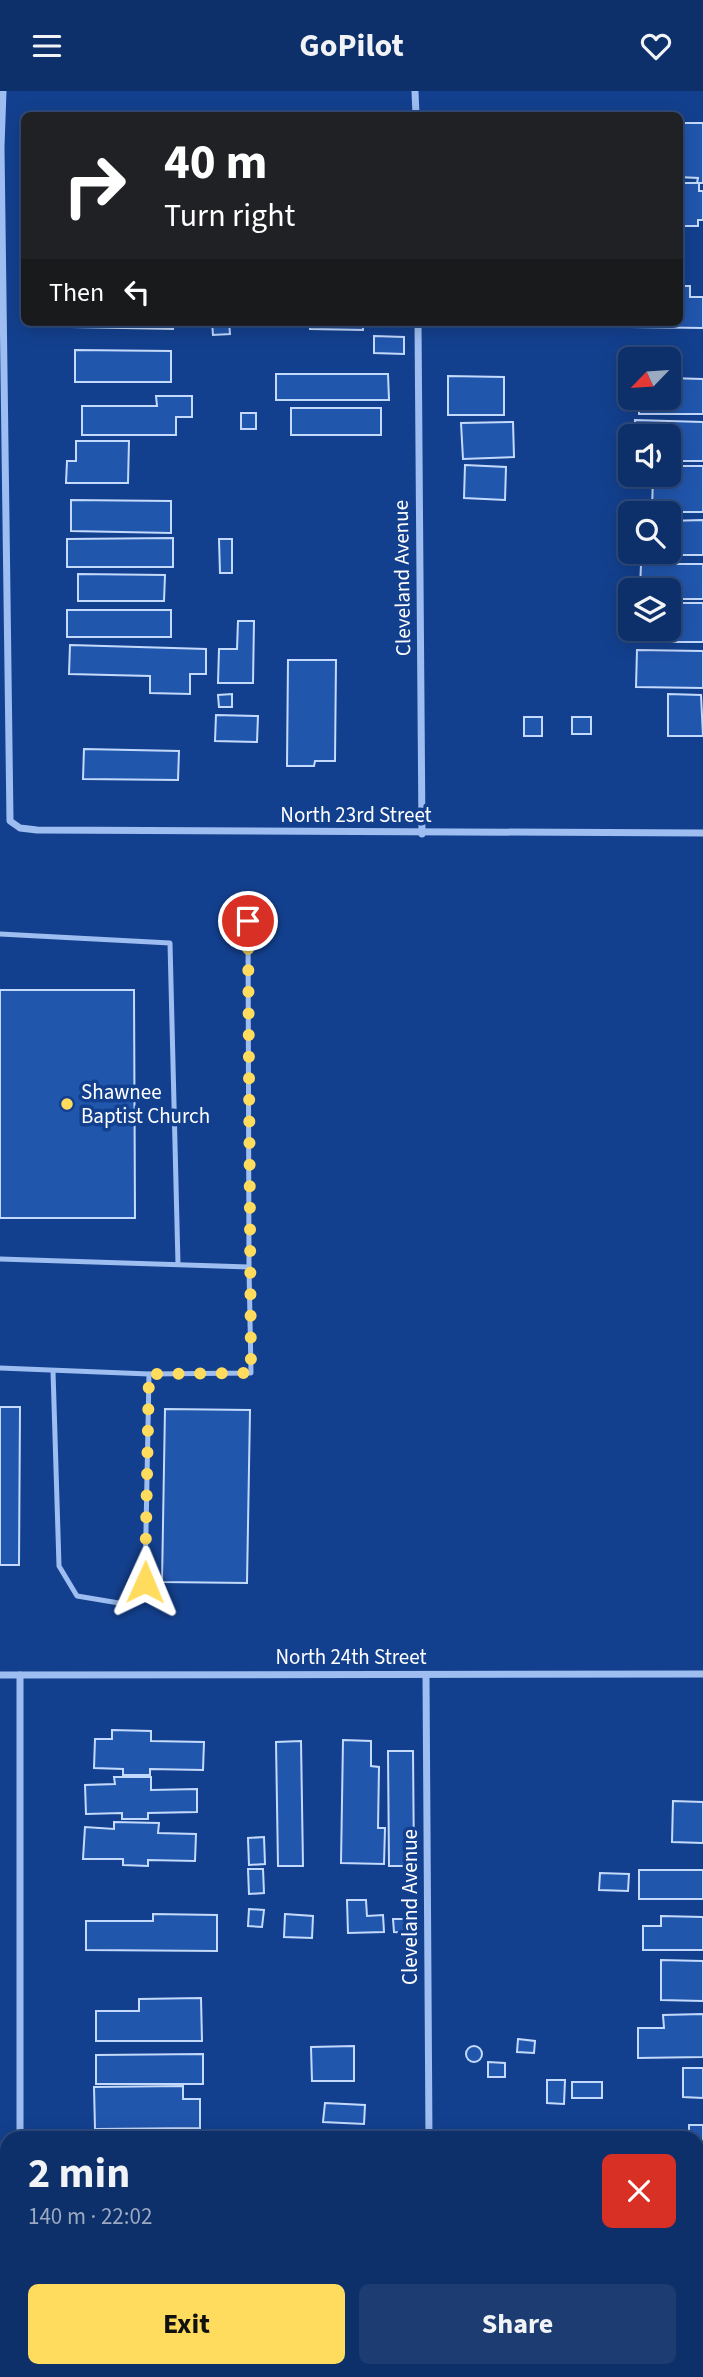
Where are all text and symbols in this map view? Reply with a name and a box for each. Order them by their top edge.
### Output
text: GoPilot [299,23,404,69]
icon: menu [28,27,66,65]
icon: heart [637,27,675,65]
text: 40 m [164,128,268,198]
icon: right [49,140,140,231]
text: Turn right [164,193,295,239]
icon: left [118,273,156,311]
text: Then [49,274,104,311]
north arrow [618,347,681,409]
map controls [618,347,681,641]
button: sound [618,424,681,487]
street label: Cleveland Avenue [386,500,418,656]
button: search [618,501,681,564]
button: layers [618,578,681,641]
street label: North 23rd Street [280,800,432,830]
pin [218,891,278,951]
icon: arrive [229,902,267,940]
place label: Shawnee Baptist Church [81,1077,210,1131]
marker: Shawnee Baptist Church [59,1096,75,1112]
position arrow [108,1545,182,1619]
street label: North 24th Street [275,1642,427,1672]
street label: Cleveland Avenue [395,1829,425,1985]
text: 2 min [28,2144,130,2204]
button: close [602,2154,676,2228]
text: 140 m · 22:02 [28,2200,152,2233]
button: Exit [28,2284,345,2364]
button: Share [359,2284,676,2364]

